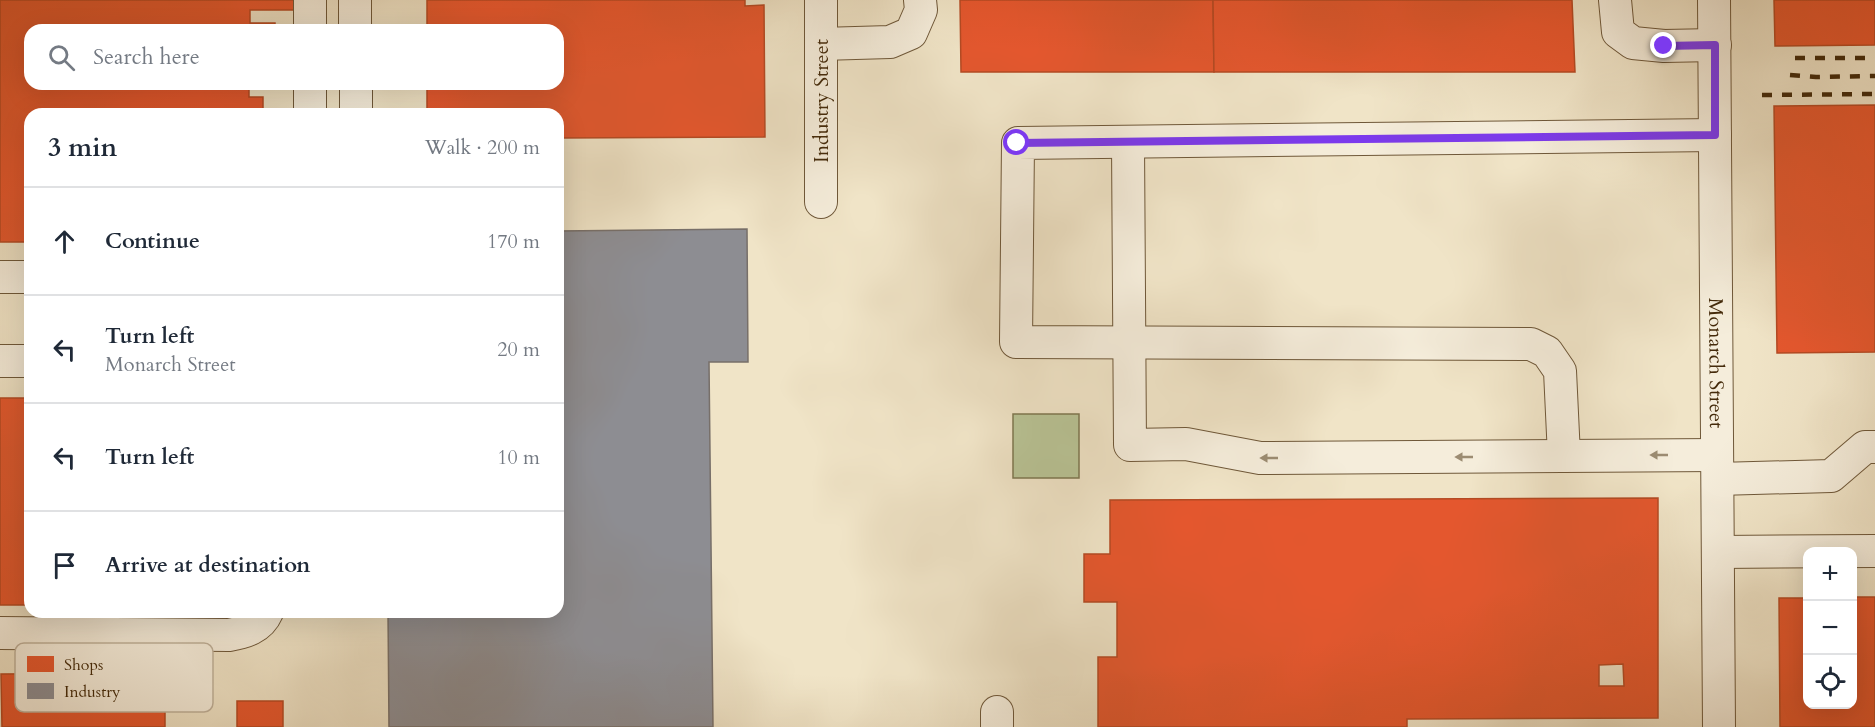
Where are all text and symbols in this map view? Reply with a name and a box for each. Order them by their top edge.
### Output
search box [24,24,564,90]
route end [1650,32,1676,58]
street label: Industry Street [808,38,835,163]
icon: search [45,41,78,74]
text: Search here [93,42,200,72]
route start [1003,129,1029,155]
text: 3 min [48,130,117,165]
text: Walk · 200 m [425,134,540,161]
icon: ahead [48,225,81,258]
text: Continue [105,226,200,256]
text: 170 m [487,228,540,255]
street label: Monarch Street [1703,298,1730,429]
text: Turn left [105,321,194,351]
icon: left [48,333,81,366]
text: 20 m [497,336,540,363]
text: Monarch Street [105,351,236,378]
icon: left [48,441,81,474]
text: Turn left [105,442,194,472]
text: 10 m [497,444,540,471]
one-way arrow [1649,450,1668,460]
one-way arrow [1454,452,1473,462]
one-way arrow [1259,453,1278,463]
map controls [1803,547,1857,709]
button: + [1803,547,1857,601]
icon: arrive [48,549,81,582]
text: Arrive at destination [105,550,310,580]
button: − [1803,601,1857,655]
legend [15,643,213,712]
text: Shops [64,654,103,676]
button: locate [1803,655,1857,709]
text: Industry [64,681,121,703]

